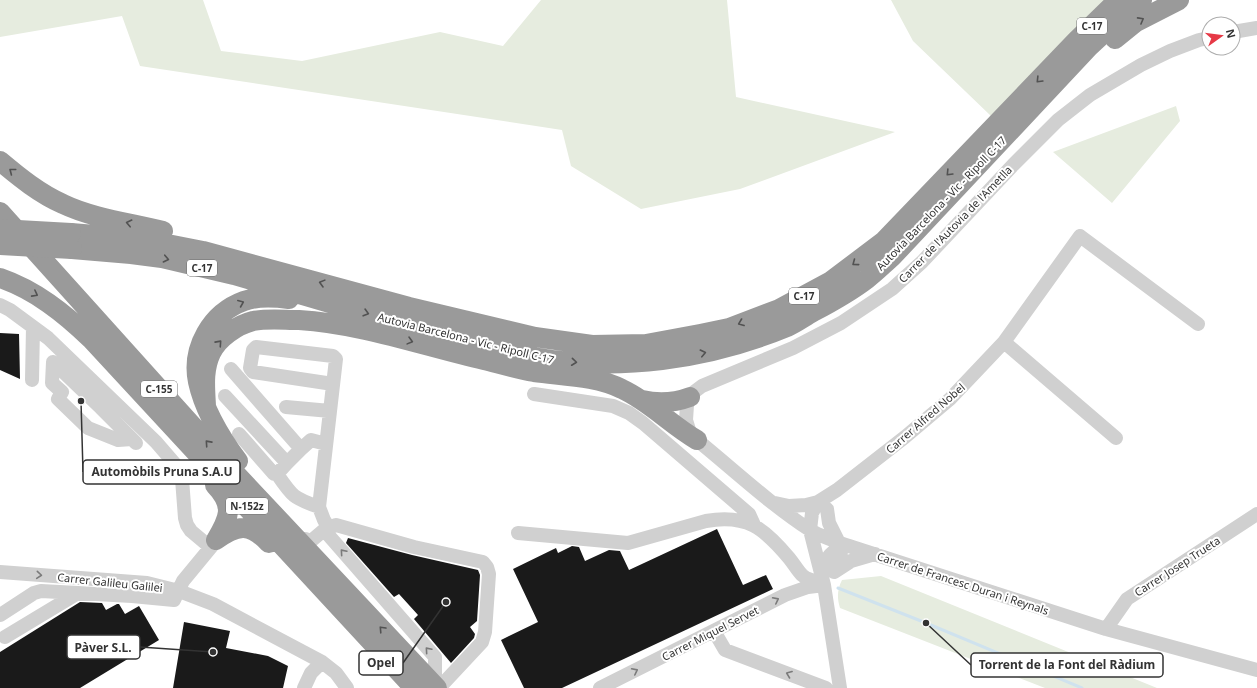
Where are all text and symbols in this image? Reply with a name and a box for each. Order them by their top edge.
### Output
north arrow [1201,16,1241,56]
one-way arrow [1137,17,1145,24]
road number: C-17 [1077,18,1107,34]
text: N [1223,27,1240,40]
one-way arrow [1037,75,1044,82]
street label: Autovia Barcelona - Vic - Ripoll C-17 [873,133,1009,273]
street label: Carrer de l'Autovia de l'Ametlla [895,162,1015,286]
one-way arrow [10,168,17,175]
one-way arrow [946,168,954,176]
one-way arrow [126,219,132,227]
one-way arrow [163,255,169,263]
one-way arrow [853,258,860,265]
road number: C-17 [187,260,217,276]
one-way arrow [318,279,325,288]
road number: C-17 [789,288,819,304]
one-way arrow [31,290,38,297]
one-way arrow [236,300,244,308]
one-way arrow [363,309,369,317]
street label: Autovia Barcelona - Vic - Ripoll C-17 [376,309,556,367]
one-way arrow [738,319,745,327]
one-way arrow [406,336,413,345]
one-way arrow [214,340,221,348]
one-way arrow [700,349,706,357]
one-way arrow [571,358,577,367]
street label: Carrer Alfred Nobel [882,379,968,457]
road number: C-155 [141,381,177,397]
one-way arrow [205,440,213,448]
callout: Automòbils Pruna S.A.U [83,460,240,484]
text: Automòbils Pruna S.A.U [91,463,233,480]
road number: N-152z [226,498,268,514]
street label: Carrer Josep Trueta [1131,533,1223,599]
street label: Carrer de Francesc Duran i Reynals [875,548,1051,618]
one-way arrow [340,549,347,556]
street label: Carrer Galileu Galilei [57,569,163,595]
one-way arrow [36,570,42,579]
one-way arrow [772,597,779,605]
street label: Carrer Miquel Servet [659,602,761,664]
one-way arrow [379,626,386,634]
callout: Pàver S.L. [67,635,140,659]
text: Pàver S.L. [74,639,132,656]
one-way arrow [426,647,433,654]
callout: Opel [359,651,403,675]
callout: Torrent de la Font del Ràdium [971,653,1163,677]
text: Opel [367,654,395,671]
text: Torrent de la Font del Ràdium [979,656,1155,673]
one-way arrow [630,668,638,675]
one-way arrow [786,671,793,679]

